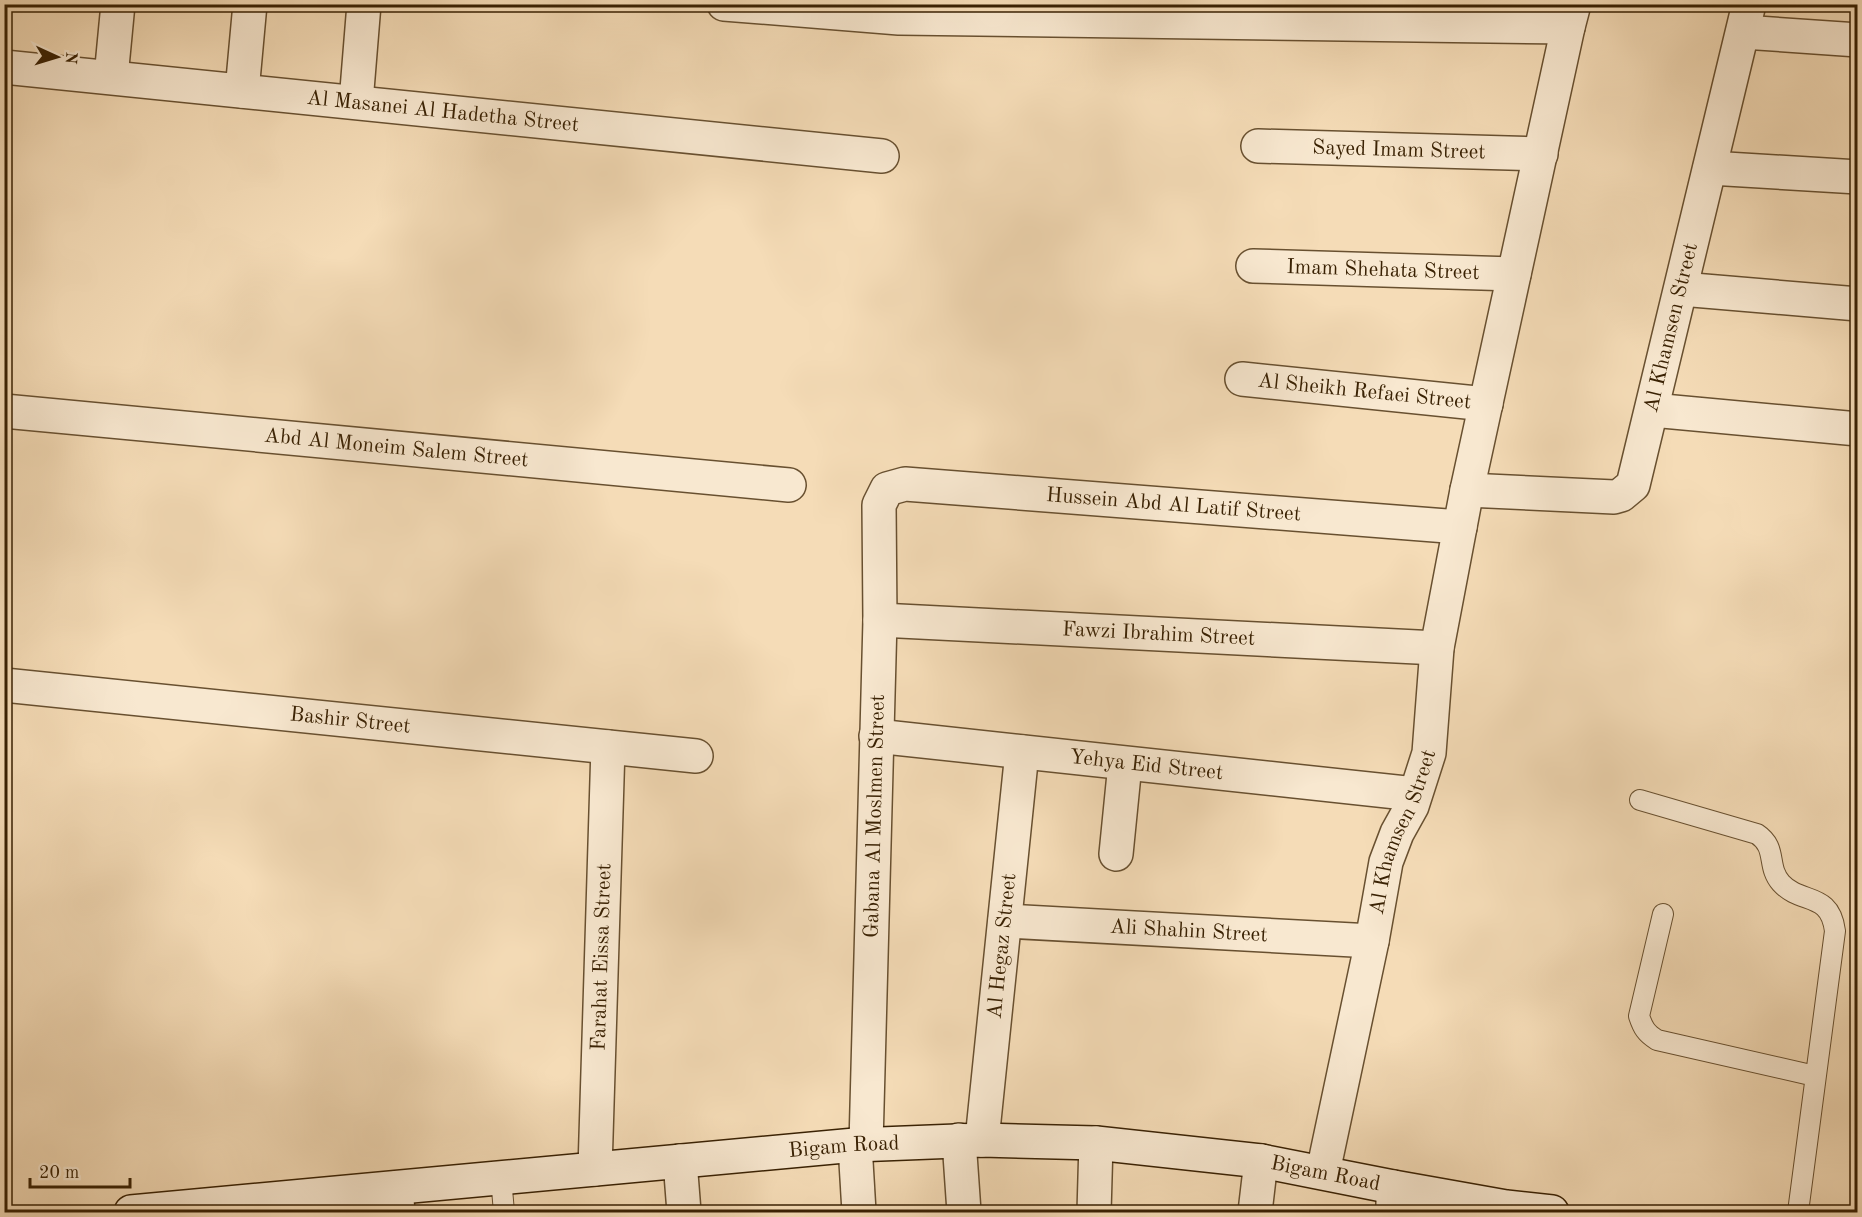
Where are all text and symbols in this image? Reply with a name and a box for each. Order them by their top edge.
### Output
north arrow [27,27,87,87]
text: N [62,51,78,65]
street label: Al Masanei Al Hadetha Street [306,87,580,136]
street label: Sayed Imam Street [1312,137,1486,163]
street label: Al Khamsen Street [1640,241,1702,414]
street label: Imam Shehata Street [1286,257,1480,283]
street label: Al Sheikh Refaei Street [1257,370,1472,413]
street label: Abd Al Moneim Salem Street [263,425,529,471]
street label: Hussein Abd Al Latif Street [1045,484,1302,525]
street label: Fawzi Ibrahim Street [1062,619,1256,649]
street label: Gabana Al Moslmen Street [861,694,889,938]
street label: Bashir Street [289,704,412,737]
street label: Yehya Eid Street [1069,746,1224,784]
street label: Al Khamsen Street [1366,747,1440,916]
street label: Farahat Eissa Street [588,863,615,1051]
street label: Al Hegaz Street [984,872,1020,1020]
street label: Ali Shahin Street [1109,916,1268,946]
street label: Bigam Road [788,1133,900,1162]
scale bar [30,1151,130,1189]
street label: Bigam Road [1269,1153,1382,1195]
text: 20 m [39,1164,79,1182]

